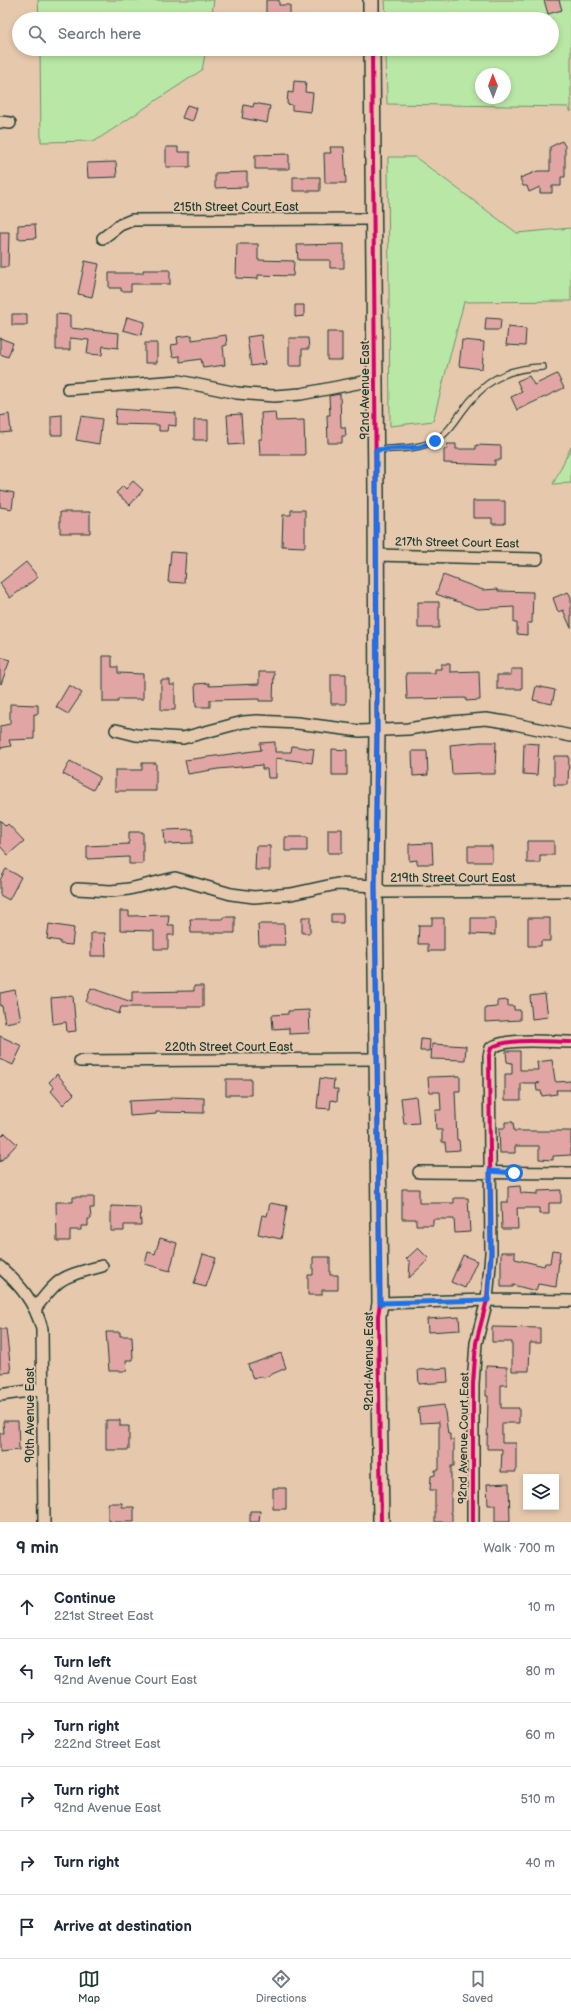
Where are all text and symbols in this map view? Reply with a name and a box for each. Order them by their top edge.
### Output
search box [12,12,559,56]
icon: search [26,23,48,45]
text: Search here [58,25,141,44]
north arrow [475,68,511,104]
street label: 215th Street Court East [173,200,299,215]
street label: 92nd Avenue East [358,340,373,439]
route end [426,432,444,450]
street label: 217th Street Court East [395,534,520,552]
street label: 219th Street Court East [390,871,516,886]
street label: 220th Street Court East [165,1040,293,1055]
route start [505,1164,523,1182]
street label: 92nd Avenue East [362,1311,377,1410]
street label: 90th Avenue East [23,1367,38,1463]
street label: 92nd Avenue Court East [455,1372,473,1504]
map controls [523,1474,559,1510]
button: layers [523,1474,559,1510]
text: 9 min [16,1538,59,1558]
text: Walk · 700 m [483,1540,555,1556]
text: Continue [54,1589,116,1608]
icon: ahead [16,1596,38,1618]
text: 10 m [528,1599,555,1615]
text: 221st Street East [54,1608,153,1624]
text: Turn left [54,1653,111,1672]
icon: left [16,1660,38,1682]
text: 80 m [526,1663,555,1679]
text: 92nd Avenue Court East [54,1672,197,1688]
text: Turn right [54,1717,119,1736]
icon: right [16,1724,38,1746]
text: 60 m [525,1727,555,1743]
text: 222nd Street East [54,1736,161,1752]
text: Turn right [54,1781,119,1800]
icon: right [16,1788,38,1810]
text: 510 m [521,1791,555,1807]
text: 92nd Avenue East [54,1800,161,1816]
icon: right [16,1852,38,1874]
text: Turn right [54,1853,119,1872]
text: 40 m [525,1855,555,1871]
icon: arrive [16,1916,38,1938]
text: Arrive at destination [54,1917,192,1936]
tab: Map [78,1968,100,2005]
tab: Directions [256,1968,306,2005]
tab: Saved [462,1968,493,2005]

